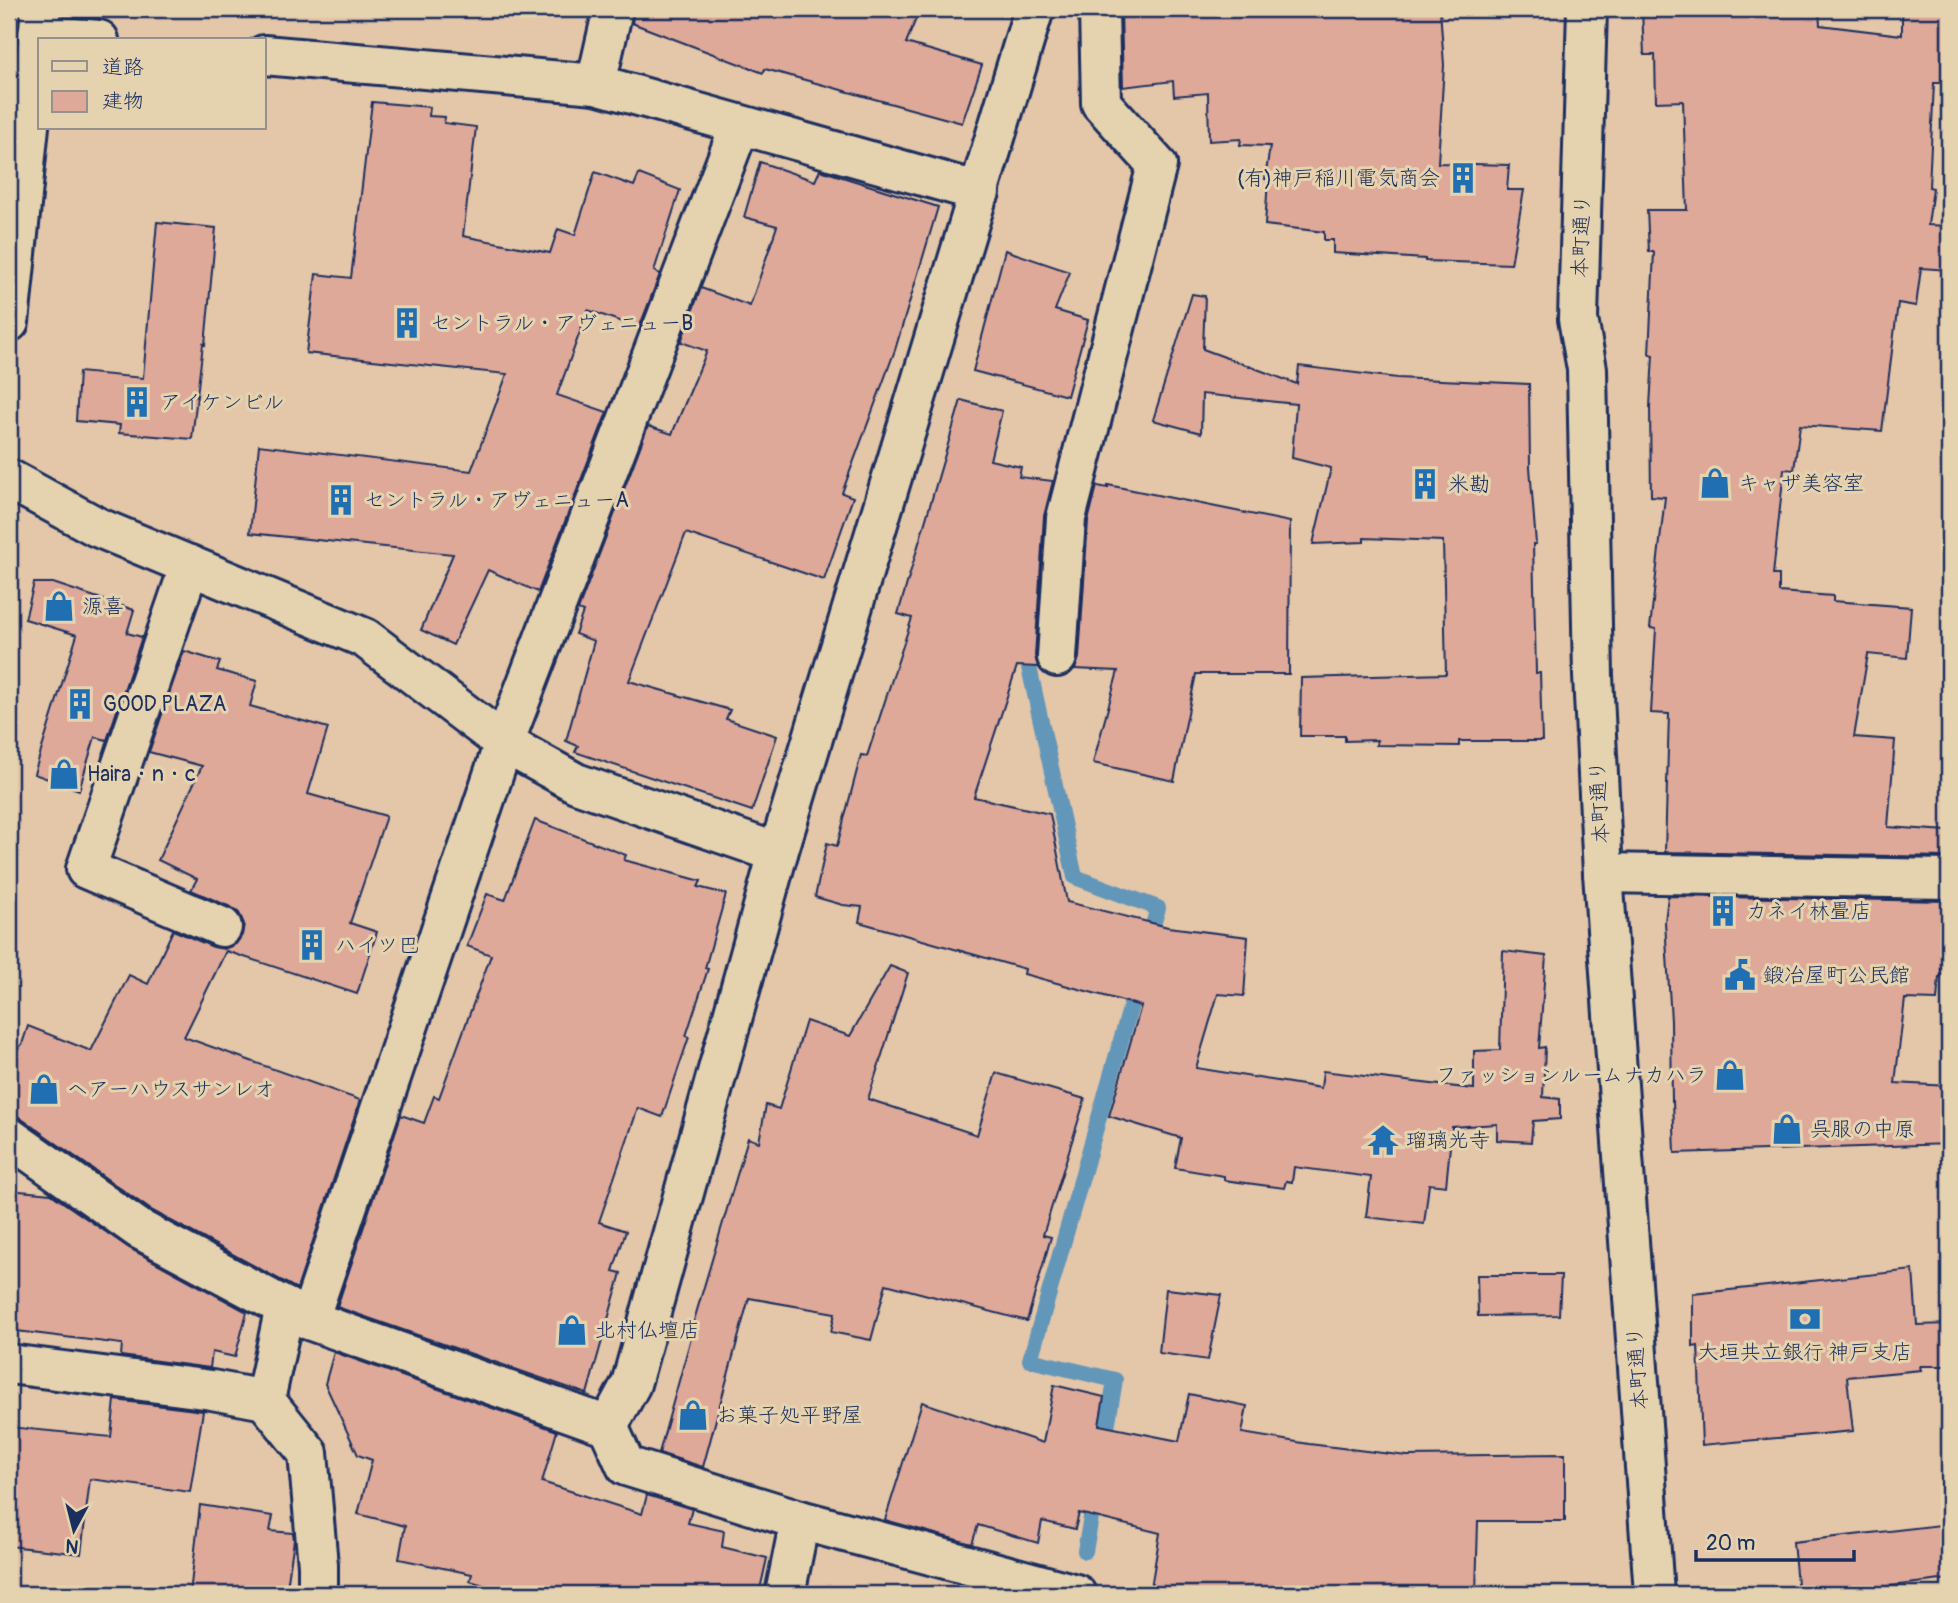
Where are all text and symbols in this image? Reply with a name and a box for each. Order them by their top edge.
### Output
legend [38,38,266,130]
text: 道路 [102,54,144,81]
text: 建物 [102,88,144,115]
building icon: (有)神戸稲川電気商会 [1446,161,1480,195]
place label: (有)神戸稲川電気商会 [1237,165,1440,192]
street label: 本町通り [1567,194,1596,278]
building icon: セントラル・アヴェニューB [390,306,424,340]
place label: セントラル・アヴェニューB [430,310,693,337]
building icon: アイケンビル [120,385,154,419]
place label: アイケンビル [160,389,284,416]
shop icon: キャザ美容室 [1698,466,1732,500]
building icon: 米勘 [1408,467,1442,501]
place label: キャザ美容室 [1738,470,1864,497]
place label: 米勘 [1448,471,1490,498]
building icon: セントラル・アヴェニューA [324,483,358,517]
place label: セントラル・アヴェニューA [364,487,629,514]
shop icon: 源喜 [42,589,76,623]
place label: 源喜 [82,593,124,620]
building icon: GOOD PLAZA [63,687,97,721]
place label: GOOD PLAZA [103,691,226,718]
shop icon: Haira・n・c [47,757,81,791]
street label: 本町通り [1584,759,1615,845]
place label: Haira・n・c [87,761,196,788]
building icon: カネイ林畳店 [1706,894,1740,928]
place label: カネイ林畳店 [1746,898,1872,925]
building icon: ハイツ巴 [295,928,329,962]
place label: ハイツ巴 [335,932,419,959]
public building icon: 鍛冶屋町公民館 [1723,958,1757,992]
place label: 鍛冶屋町公民館 [1763,962,1910,989]
shop icon: ファッションルームナカハラ [1713,1058,1747,1092]
place label: ファッションルームナカハラ [1436,1062,1707,1089]
shop icon: ヘアーハウスサンレオ [27,1072,61,1106]
place label: ヘアーハウスサンレオ [67,1076,275,1103]
shop icon: 呉服の中原 [1770,1112,1804,1146]
place label: 呉服の中原 [1810,1116,1915,1143]
temple icon: 瑠璃光寺 [1366,1123,1400,1157]
place label: 瑠璃光寺 [1406,1127,1490,1154]
bank icon: 大垣共立銀行 神戸支店 [1788,1302,1822,1336]
shop icon: 北村仏壇店 [555,1313,589,1347]
place label: 北村仏壇店 [595,1317,700,1344]
street label: 本町通り [1621,1325,1654,1411]
place label: 大垣共立銀行 神戸支店 [1698,1339,1912,1366]
shop icon: お菓子処平野屋 [676,1398,710,1432]
place label: お菓子処平野屋 [716,1402,863,1429]
north arrow [38,1494,108,1564]
scale bar [1696,1519,1853,1563]
text: 20 m [1706,1530,1755,1557]
text: N [64,1533,80,1559]

